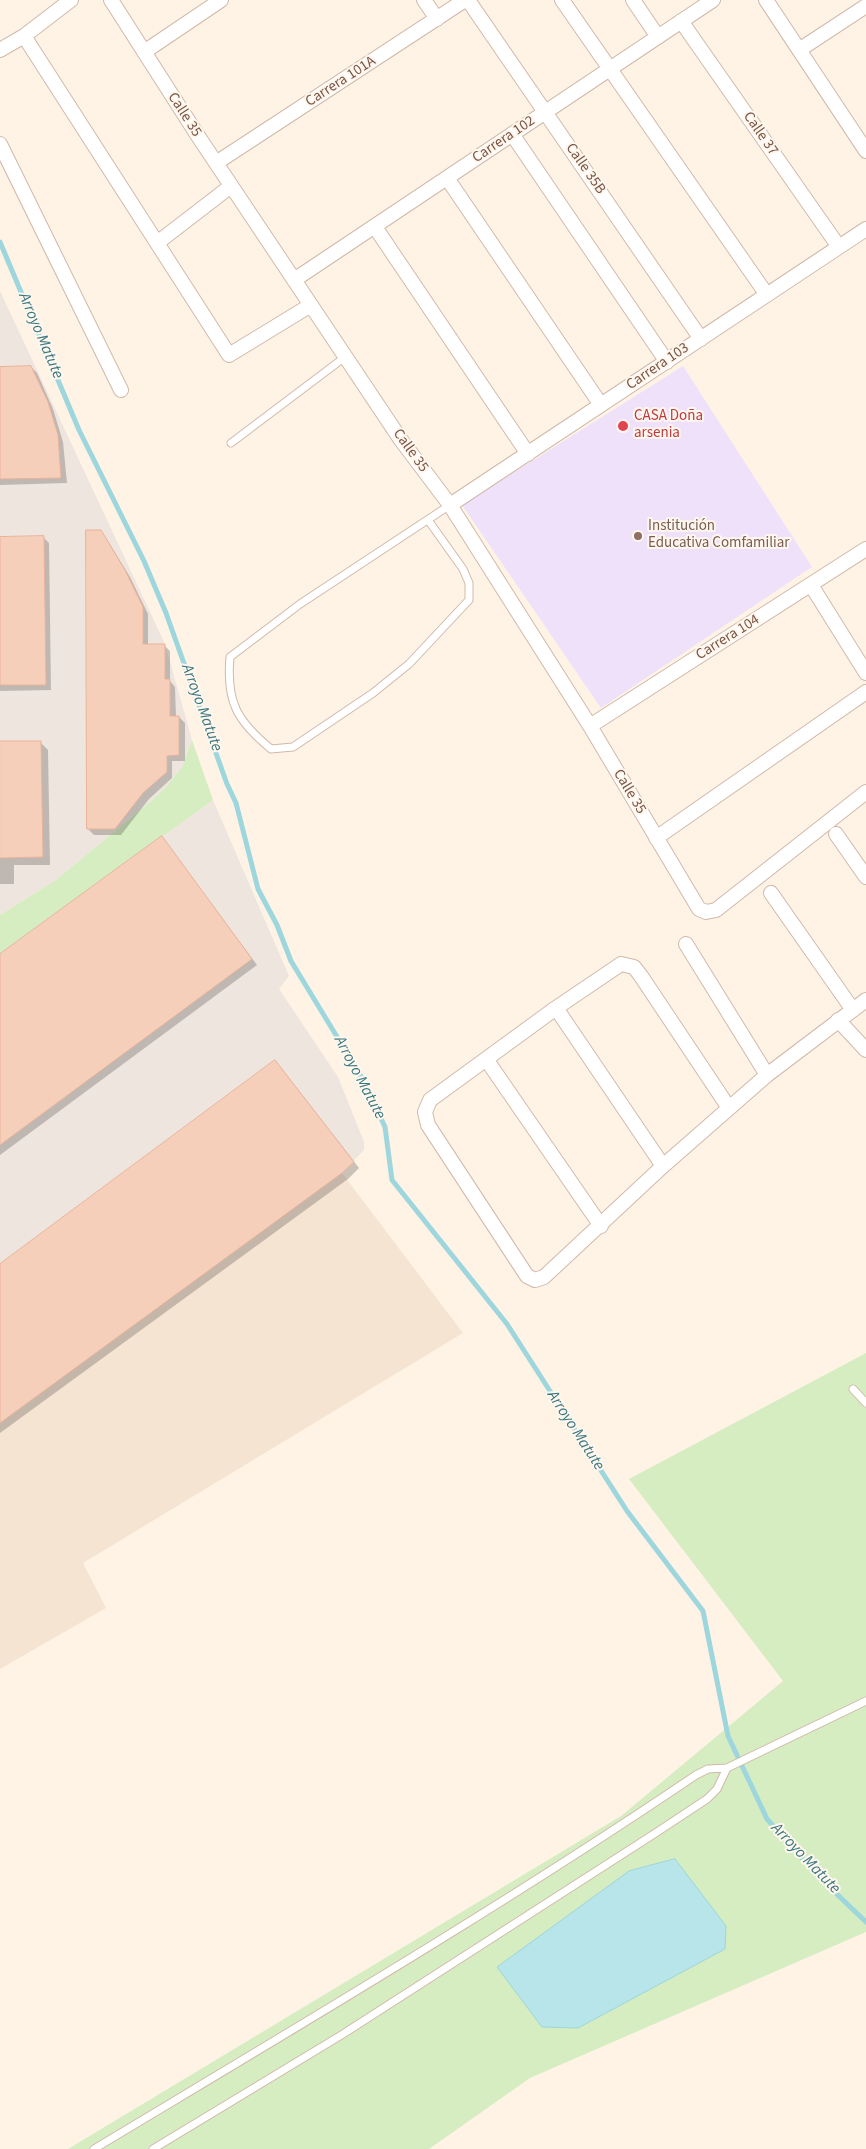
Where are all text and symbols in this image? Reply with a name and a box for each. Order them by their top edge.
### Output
street label: Carrera 101A [303,53,379,111]
street label: Calle 35 [163,89,205,141]
street label: Calle 37 [739,109,781,159]
street label: Carrera 102 [469,113,539,167]
street label: Calle 35B [561,140,609,198]
water label: Arroyo Matute [13,290,67,382]
street label: Carrera 103 [623,340,693,394]
place label: CASA Doña arsenia [634,408,703,443]
marker: CASA Doña arsenia [616,419,630,433]
street label: Calle 35 [388,426,432,476]
place label: Institución Educativa Comfamiliar [648,518,789,553]
marker: Institución Educativa Comfamiliar [632,530,644,542]
street label: Carrera 104 [693,611,763,665]
water label: Arroyo Matute [176,662,226,754]
street label: Calle 35 [609,766,649,818]
water label: Arroyo Matute [329,1033,389,1123]
water label: Arroyo Matute [542,1387,608,1475]
water label: Arroyo Matute [766,1819,844,1899]

